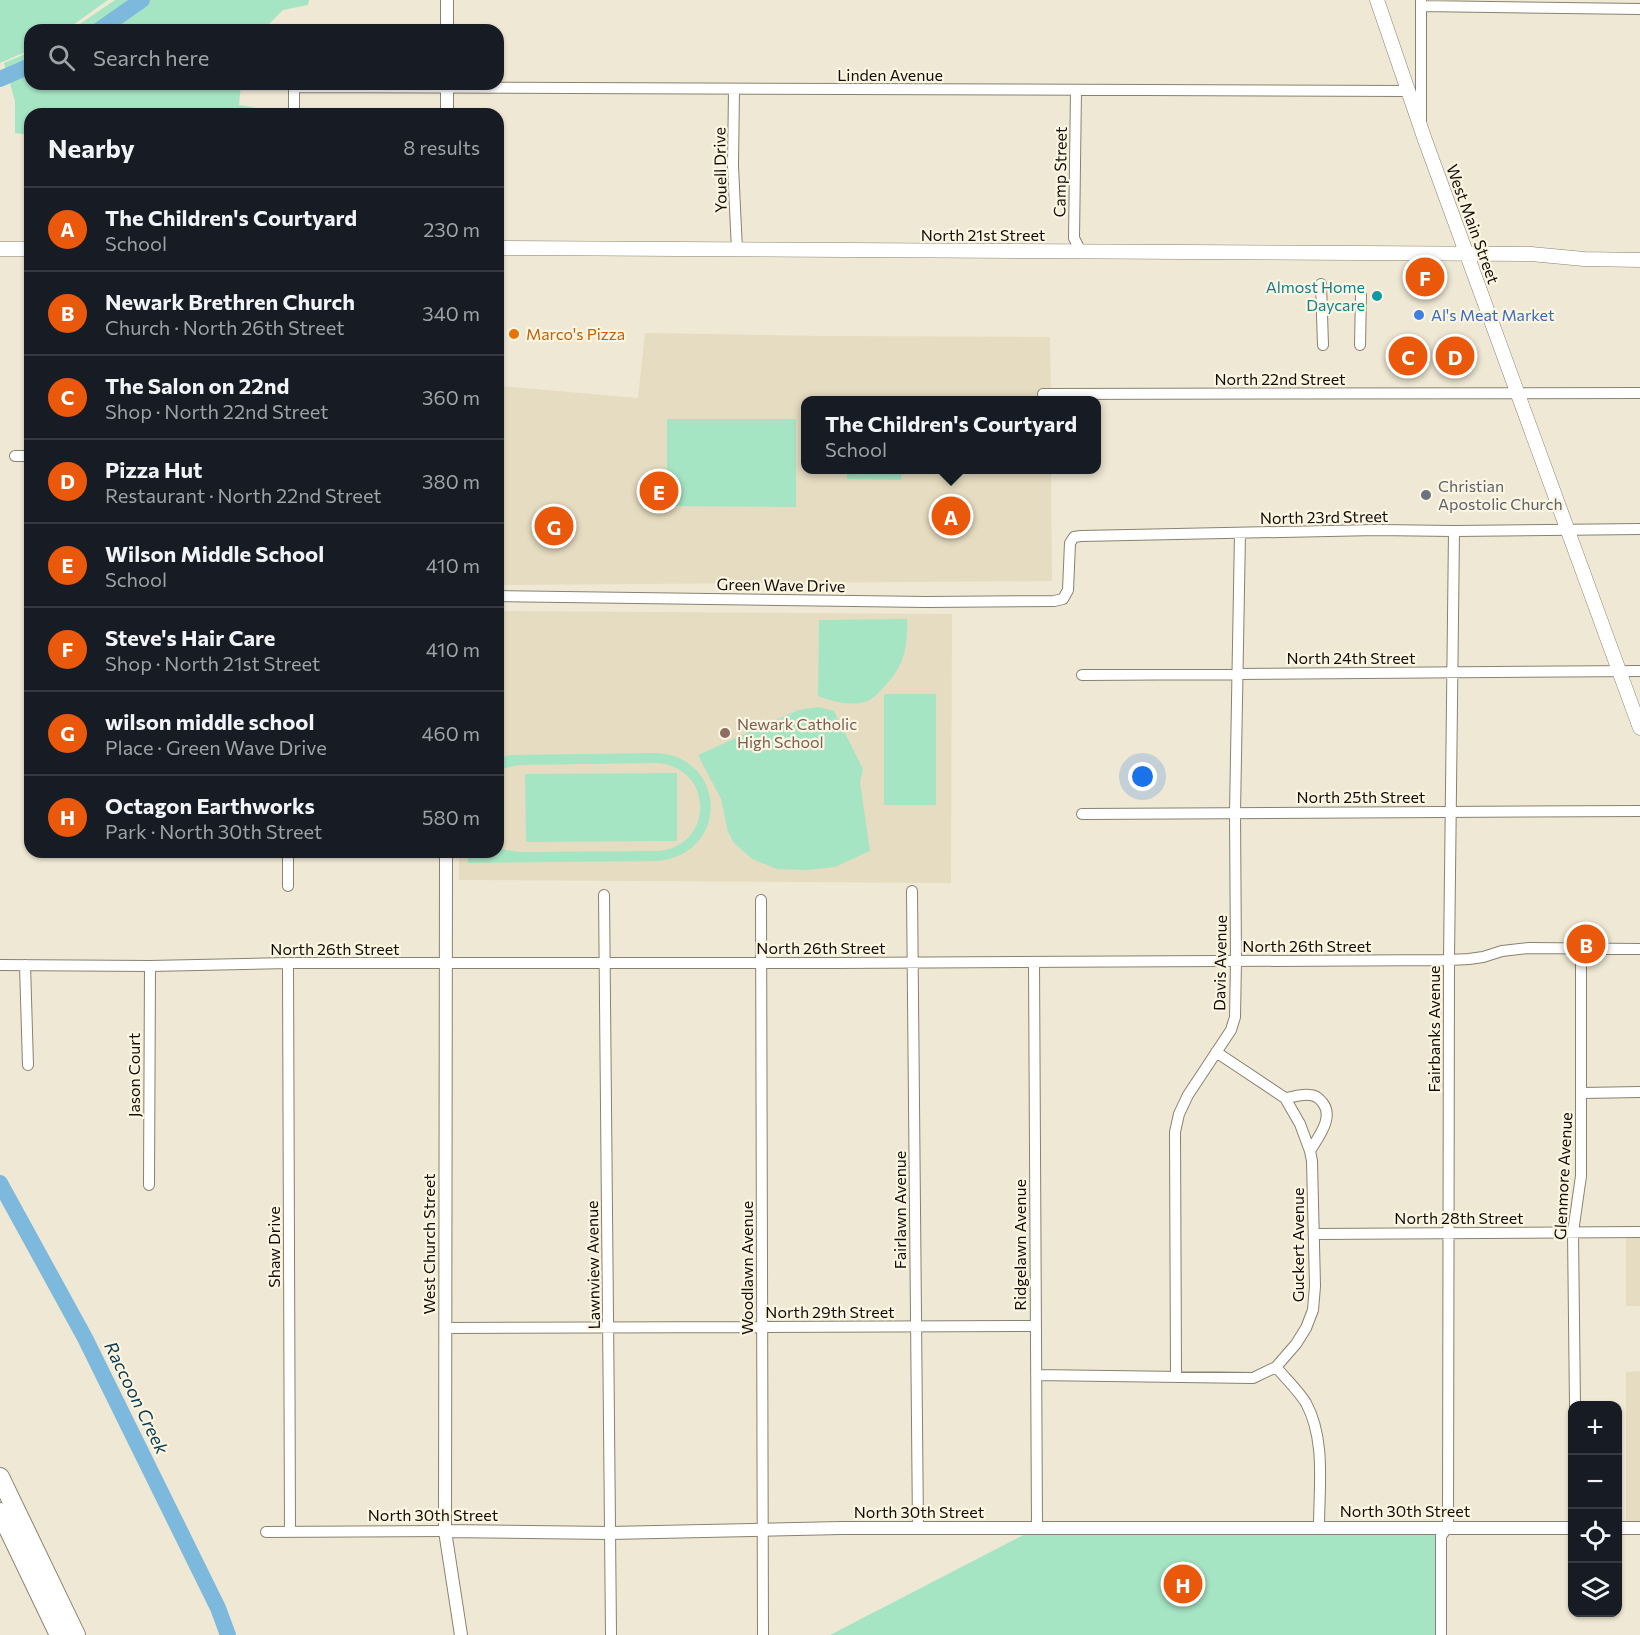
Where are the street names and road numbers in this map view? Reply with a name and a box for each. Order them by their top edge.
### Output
street label: Linden Avenue [837,65,943,84]
street label: Camp Street [1049,126,1070,218]
street label: Youell Drive [709,127,730,213]
street label: West Main Street [1443,162,1504,286]
street label: North 21st Street [921,225,1046,244]
street label: North 22nd Street [1214,369,1346,388]
street label: North 23rd Street [1260,506,1389,527]
street label: Green Wave Drive [717,574,846,595]
street label: North 24th Street [1286,648,1416,667]
street label: North 25th Street [1297,787,1426,806]
street label: Davis Avenue [1209,915,1230,1011]
street label: North 26th Street [1242,936,1372,955]
street label: North 26th Street [756,938,886,957]
street label: North 26th Street [270,939,400,958]
street label: Fairbanks Avenue [1424,965,1443,1093]
street label: Jason Court [124,1032,143,1117]
street label: Glenmore Avenue [1550,1112,1575,1240]
street label: Fairlawn Avenue [890,1151,909,1269]
street label: West Church Street [419,1173,438,1315]
street label: Ridgelawn Avenue [1010,1179,1029,1311]
street label: Guckert Avenue [1288,1188,1307,1302]
street label: Lawnview Avenue [582,1200,603,1330]
street label: Woodlawn Avenue [737,1201,756,1335]
street label: Shaw Drive [264,1206,283,1288]
street label: North 28th Street [1394,1208,1524,1227]
street label: North 29th Street [765,1302,895,1321]
street label: North 30th Street [1340,1501,1471,1520]
street label: North 30th Street [854,1502,985,1521]
street label: North 30th Street [368,1505,499,1524]

